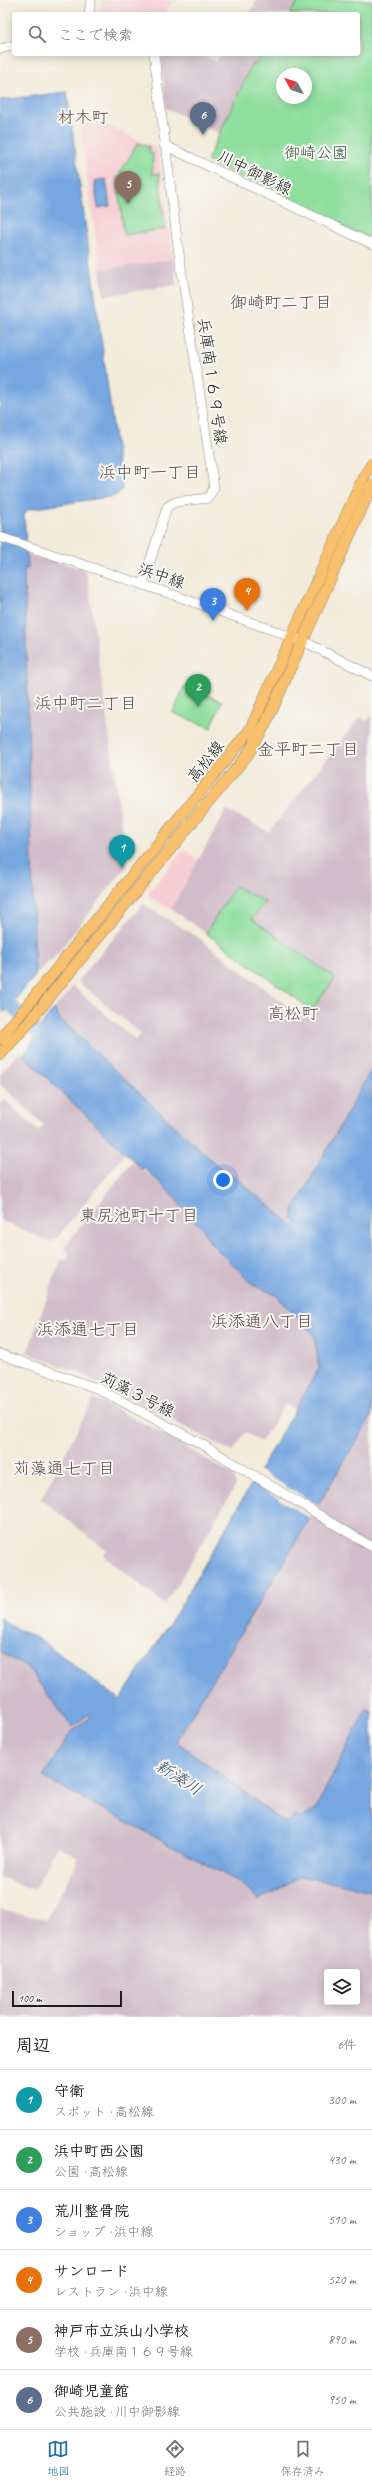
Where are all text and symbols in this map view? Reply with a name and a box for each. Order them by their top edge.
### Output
search box [12,12,360,56]
icon: search [26,23,48,45]
text: ここで検索 [58,26,133,45]
north arrow [276,68,312,104]
pin: 6 [190,102,216,135]
district label: 材木町 [58,107,109,128]
park label: 御崎公園 [284,143,348,163]
street label: 川中御影線 [214,146,295,199]
pin: 5 [115,171,141,204]
district label: 御崎町二丁目 [230,292,332,313]
street label: 兵庫南１６９号線 [193,316,231,446]
district label: 浜中町一丁目 [99,462,201,483]
street label: 浜中線 [136,559,188,593]
pin: 4 [234,578,260,611]
pin: 3 [200,588,226,621]
pin: 2 [185,674,211,707]
district label: 浜中町二丁目 [35,693,137,714]
street label: 高松線 [183,737,228,787]
district label: 金平町二丁目 [257,739,359,760]
pin: 1 [109,835,135,868]
district label: 高松町 [268,1003,319,1024]
your location [213,1170,233,1190]
district label: 東尻池町十丁目 [80,1205,199,1226]
district label: 浜添通八丁目 [211,1311,313,1332]
district label: 浜添通七丁目 [37,1319,139,1340]
street label: 苅藻３号線 [97,1368,178,1422]
district label: 苅藻通七丁目 [13,1458,115,1479]
water label: 新湊川 [152,1755,206,1800]
map controls [324,1969,360,2005]
button: layers [324,1969,360,2005]
scale bar [12,1989,122,2008]
text: 100 m [18,1991,42,2005]
text: 周辺 [16,2035,50,2056]
text: 6件 [337,2037,356,2053]
text: 守衛 [54,2082,84,2101]
text: 1 [26,2092,32,2108]
text: 300 m [328,2092,356,2108]
text: スポット · 高松線 [54,2104,154,2120]
text: 浜中町西公園 [54,2142,144,2161]
text: 2 [26,2152,32,2168]
text: 430 m [328,2152,356,2168]
text: 公園 · 高松線 [54,2164,128,2180]
text: 荒川整骨院 [54,2202,129,2221]
text: 3 [26,2212,32,2228]
text: 510 m [328,2212,356,2228]
text: ショップ · 浜中線 [54,2224,153,2240]
text: サンロード [54,2262,129,2281]
text: 4 [26,2272,32,2288]
text: 520 m [328,2272,356,2288]
text: レストラン · 浜中線 [54,2284,168,2300]
text: 神戸市立浜山小学校 [54,2322,189,2341]
text: 5 [26,2332,32,2348]
text: 890 m [328,2332,356,2348]
text: 学校 · 兵庫南１６９号線 [54,2344,193,2360]
text: 御崎児童館 [54,2382,129,2401]
text: 6 [26,2392,32,2408]
text: 950 m [328,2392,356,2408]
text: 公共施設 · 川中御影線 [54,2404,180,2420]
tab: 地図 [47,2438,69,2478]
tab: 経路 [164,2438,186,2478]
tab: 保存済み [281,2438,325,2478]

